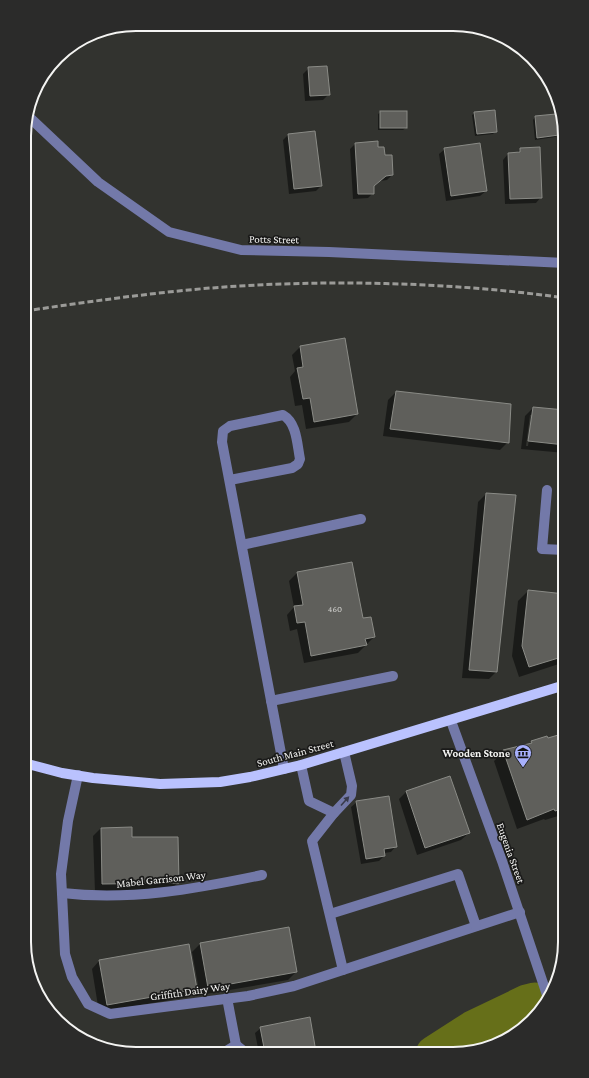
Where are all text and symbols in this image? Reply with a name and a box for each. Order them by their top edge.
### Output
street label: Potts Street [249,233,300,245]
house number: 460 [328,604,342,614]
street label: South Main Street [255,737,335,769]
museum icon: Wooden Stone [513,743,533,768]
place label: Wooden Stone [442,747,510,759]
one-way arrow [340,796,350,806]
street label: Eugenia Street [494,821,528,886]
street label: Mabel Garrison Way [116,868,207,891]
street label: Griffith Dairy Way [149,979,232,1004]

